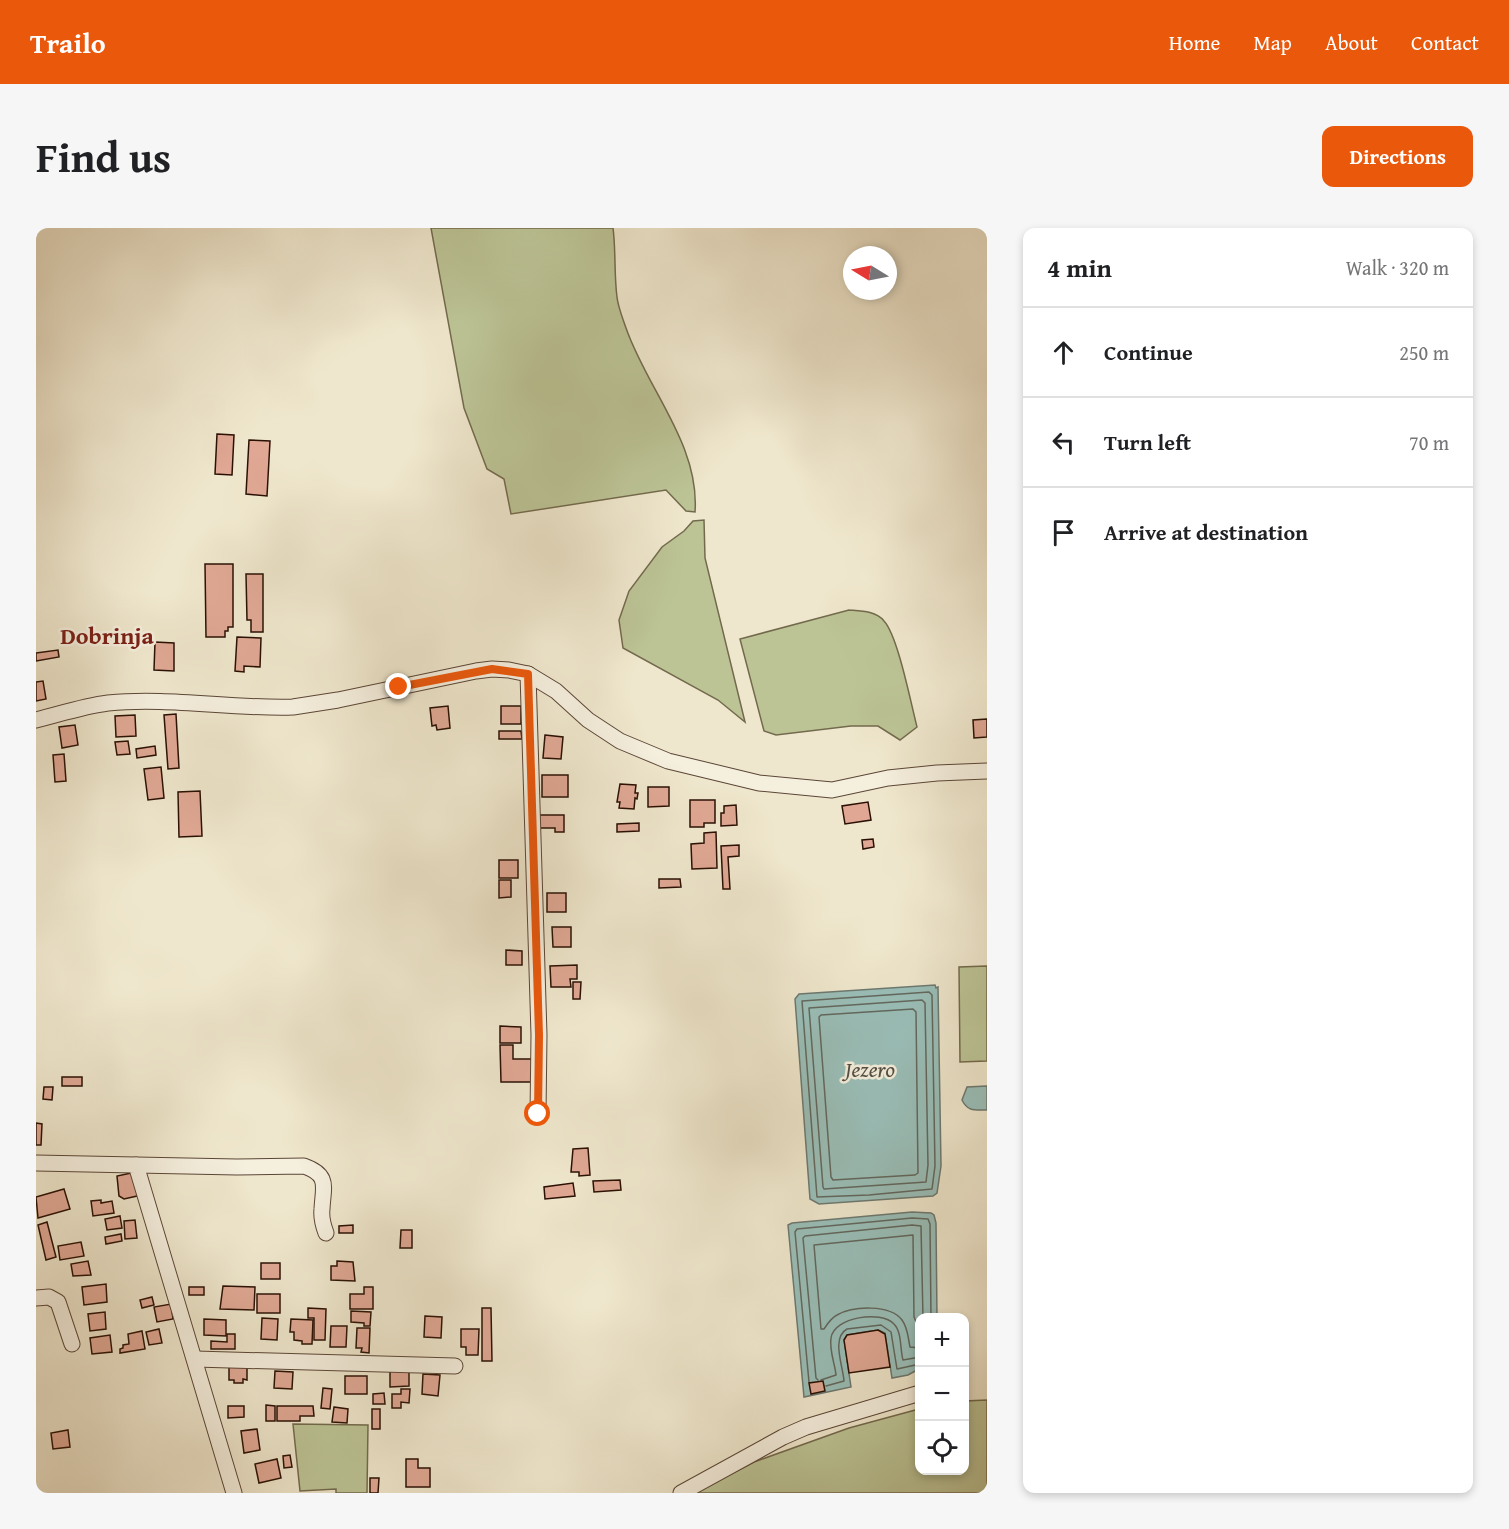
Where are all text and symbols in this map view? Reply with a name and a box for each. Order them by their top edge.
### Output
text: Trailo [30,22,106,63]
text: Home [1169,27,1220,58]
text: Map [1253,27,1292,58]
text: About [1325,27,1378,58]
text: Contact [1411,27,1479,58]
text: Find us [36,126,171,187]
button: Directions [1322,126,1473,187]
north arrow [843,246,897,300]
text: 4 min [1047,248,1112,287]
text: Walk · 320 m [1346,253,1449,282]
icon: ahead [1047,336,1080,369]
text: Continue [1104,336,1193,368]
text: 250 m [1399,338,1449,367]
icon: left [1047,426,1080,459]
text: Turn left [1104,426,1191,458]
text: 70 m [1409,428,1449,457]
icon: arrive [1047,516,1080,549]
text: Arrive at destination [1104,516,1308,548]
district label: Dobrinja [60,618,155,653]
route end [385,673,411,699]
water label: Jezero [841,1053,895,1085]
route start [524,1100,550,1126]
map controls [915,1313,969,1475]
button: + [915,1313,969,1367]
button: − [915,1367,969,1421]
button: locate [915,1421,969,1475]

